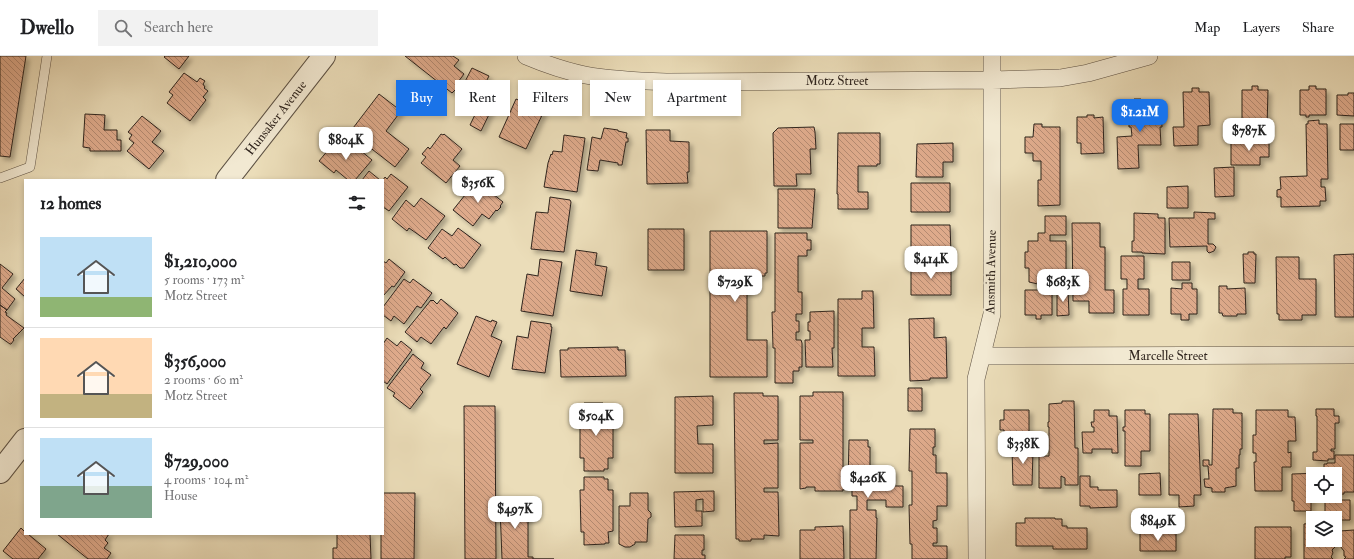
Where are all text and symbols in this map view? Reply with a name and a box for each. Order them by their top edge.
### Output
search box [98,10,378,46]
text: Dwello [20,16,74,40]
icon: search [112,17,134,39]
text: Search here [144,18,213,37]
text: Map [1194,19,1220,36]
text: Layers [1242,19,1280,36]
text: Share [1302,19,1334,36]
street label: Motz Street [805,73,869,89]
street label: Hunsaker Avenue [242,77,310,159]
chip: Buy [396,80,447,116]
chip: Rent [455,80,510,116]
chip: Filters [518,80,582,116]
chip: New [590,80,645,116]
chip: Apartment [653,80,741,116]
pin: $1.21M [1107,99,1173,133]
text: $1.21M [1121,104,1159,120]
pin: $787K [1221,118,1277,152]
text: $787K [1232,123,1266,139]
pin: $804K [318,127,374,161]
text: $804K [328,132,364,148]
pin: $356K [450,170,506,204]
text: $356K [461,175,495,191]
icon: filters [346,192,368,214]
text: 12 homes [40,193,101,214]
street label: Ansmith Avenue [982,229,1000,315]
pin: $414K [903,246,959,280]
text: $1,210,000 [164,251,237,272]
text: $414K [913,251,949,267]
icon: home [72,253,120,301]
pin: $729K [707,269,763,303]
pin: $683K [1035,269,1091,303]
text: 5 rooms · 173 m² [164,272,244,288]
text: $729K [717,274,753,290]
text: $683K [1046,274,1080,290]
text: Motz Street [164,288,227,304]
street label: Marcelle Street [1128,348,1208,364]
text: $356,000 [164,351,226,372]
icon: home [72,354,120,402]
text: 2 rooms · 60 m² [164,372,243,388]
text: Motz Street [164,388,227,404]
pin: $504K [568,403,624,437]
text: $504K [578,408,614,424]
pin: $338K [995,431,1051,465]
text: $338K [1007,436,1039,452]
text: $729,000 [164,451,229,472]
icon: home [72,454,120,502]
pin: $426K [840,465,896,499]
map controls [1306,467,1342,547]
button: locate [1306,467,1342,503]
text: $426K [850,470,886,486]
text: 4 rooms · 104 m² [164,472,248,488]
text: House [164,488,197,504]
pin: $497K [487,496,543,530]
text: $497K [497,501,533,517]
pin: $849K [1130,508,1186,542]
button: layers [1306,511,1342,547]
text: $849K [1140,513,1176,529]

